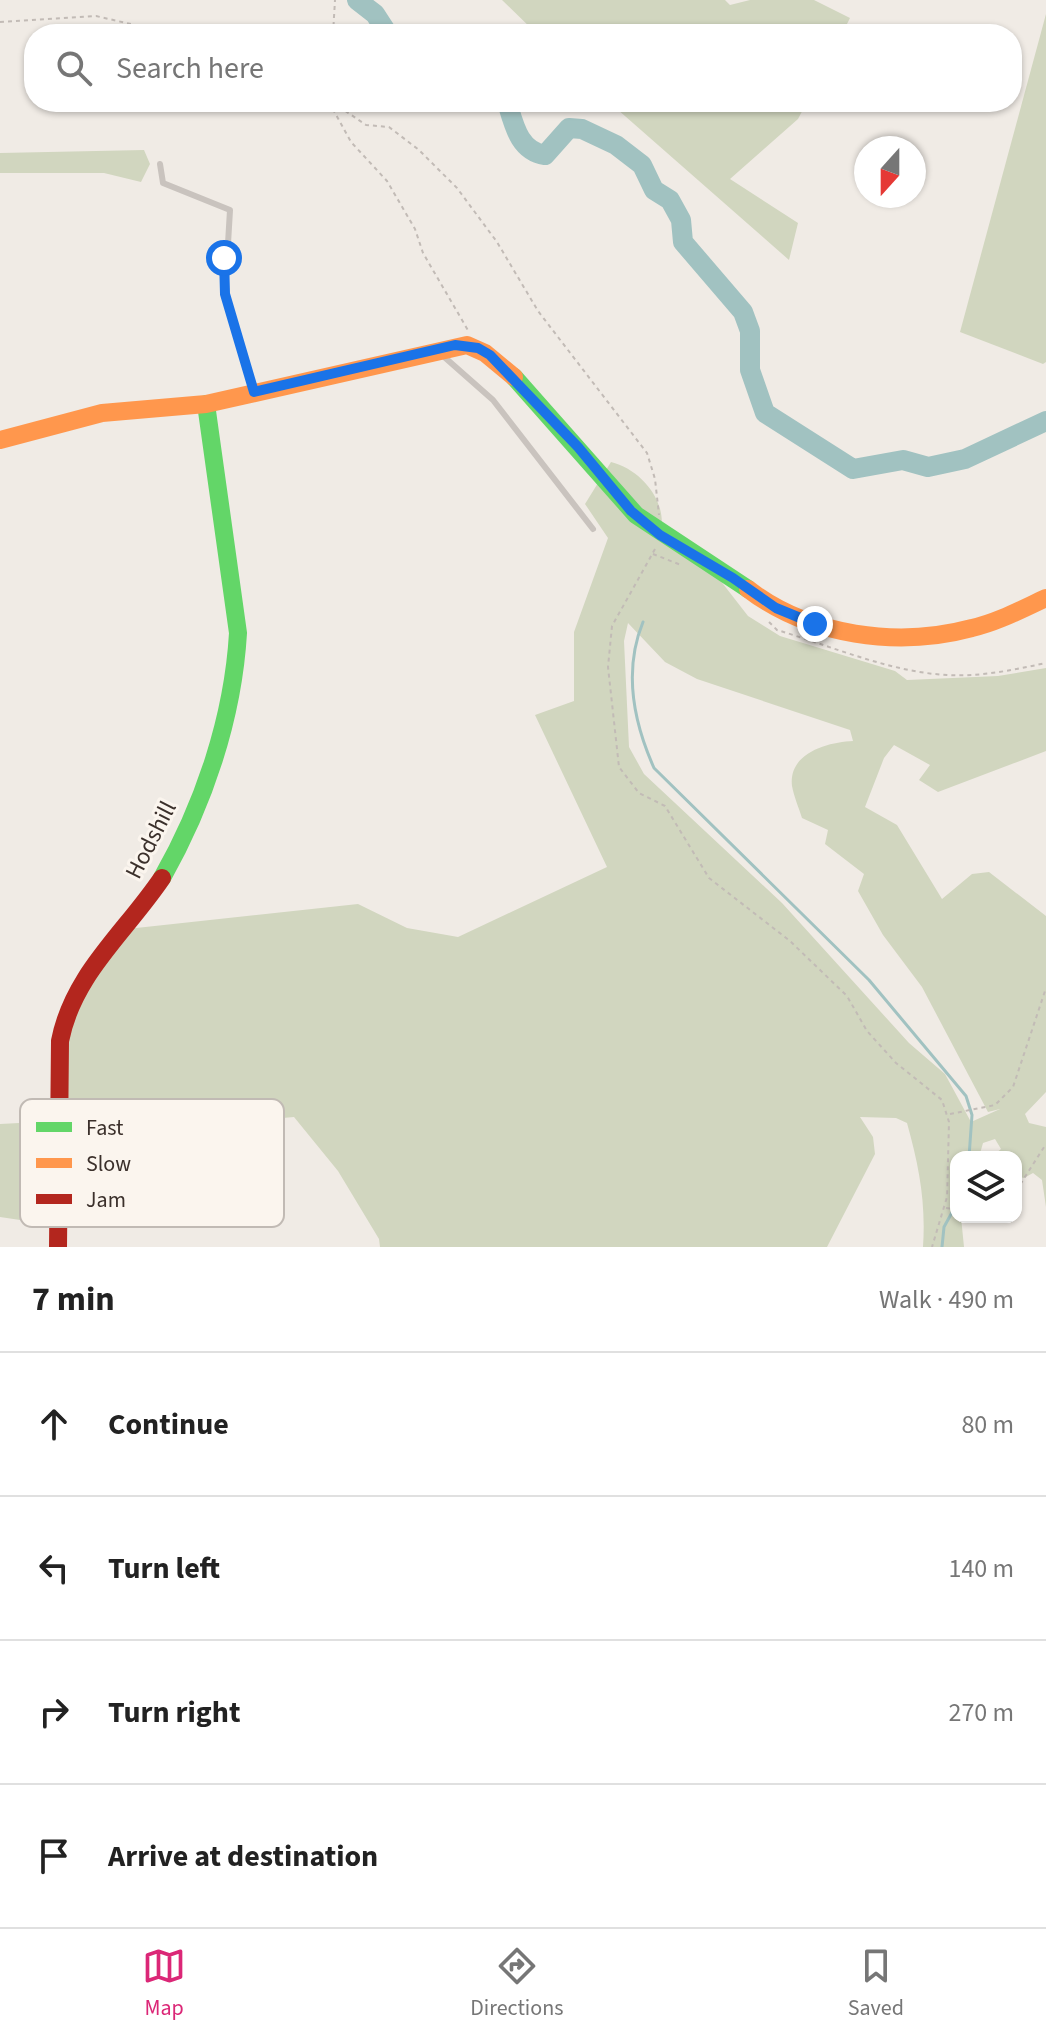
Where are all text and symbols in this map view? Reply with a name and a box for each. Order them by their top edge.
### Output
search box [24,24,1022,112]
icon: search [52,46,96,90]
text: Search here [116,47,264,90]
north arrow [854,136,926,208]
route start [206,240,242,276]
route end [797,606,833,642]
street label: Hodshill [117,795,185,885]
legend [20,1099,284,1227]
text: Fast [86,1112,124,1144]
text: Slow [86,1148,131,1180]
map controls [950,1151,1022,1223]
button: layers [950,1151,1022,1223]
text: Jam [86,1184,126,1216]
text: 7 min [32,1275,115,1324]
text: Walk · 490 m [879,1281,1014,1318]
icon: ahead [32,1402,76,1446]
text: Continue [108,1403,229,1446]
text: 80 m [961,1406,1014,1443]
icon: left [32,1546,76,1590]
text: Turn left [108,1547,220,1590]
text: 140 m [948,1550,1014,1587]
icon: right [32,1690,76,1734]
text: Turn right [108,1691,240,1734]
text: 270 m [948,1694,1014,1731]
icon: arrive [32,1834,76,1878]
text: Arrive at destination [108,1835,378,1878]
tab: Map [142,1944,186,2024]
tab: Directions [470,1944,563,2024]
tab: Saved [848,1944,904,2024]

